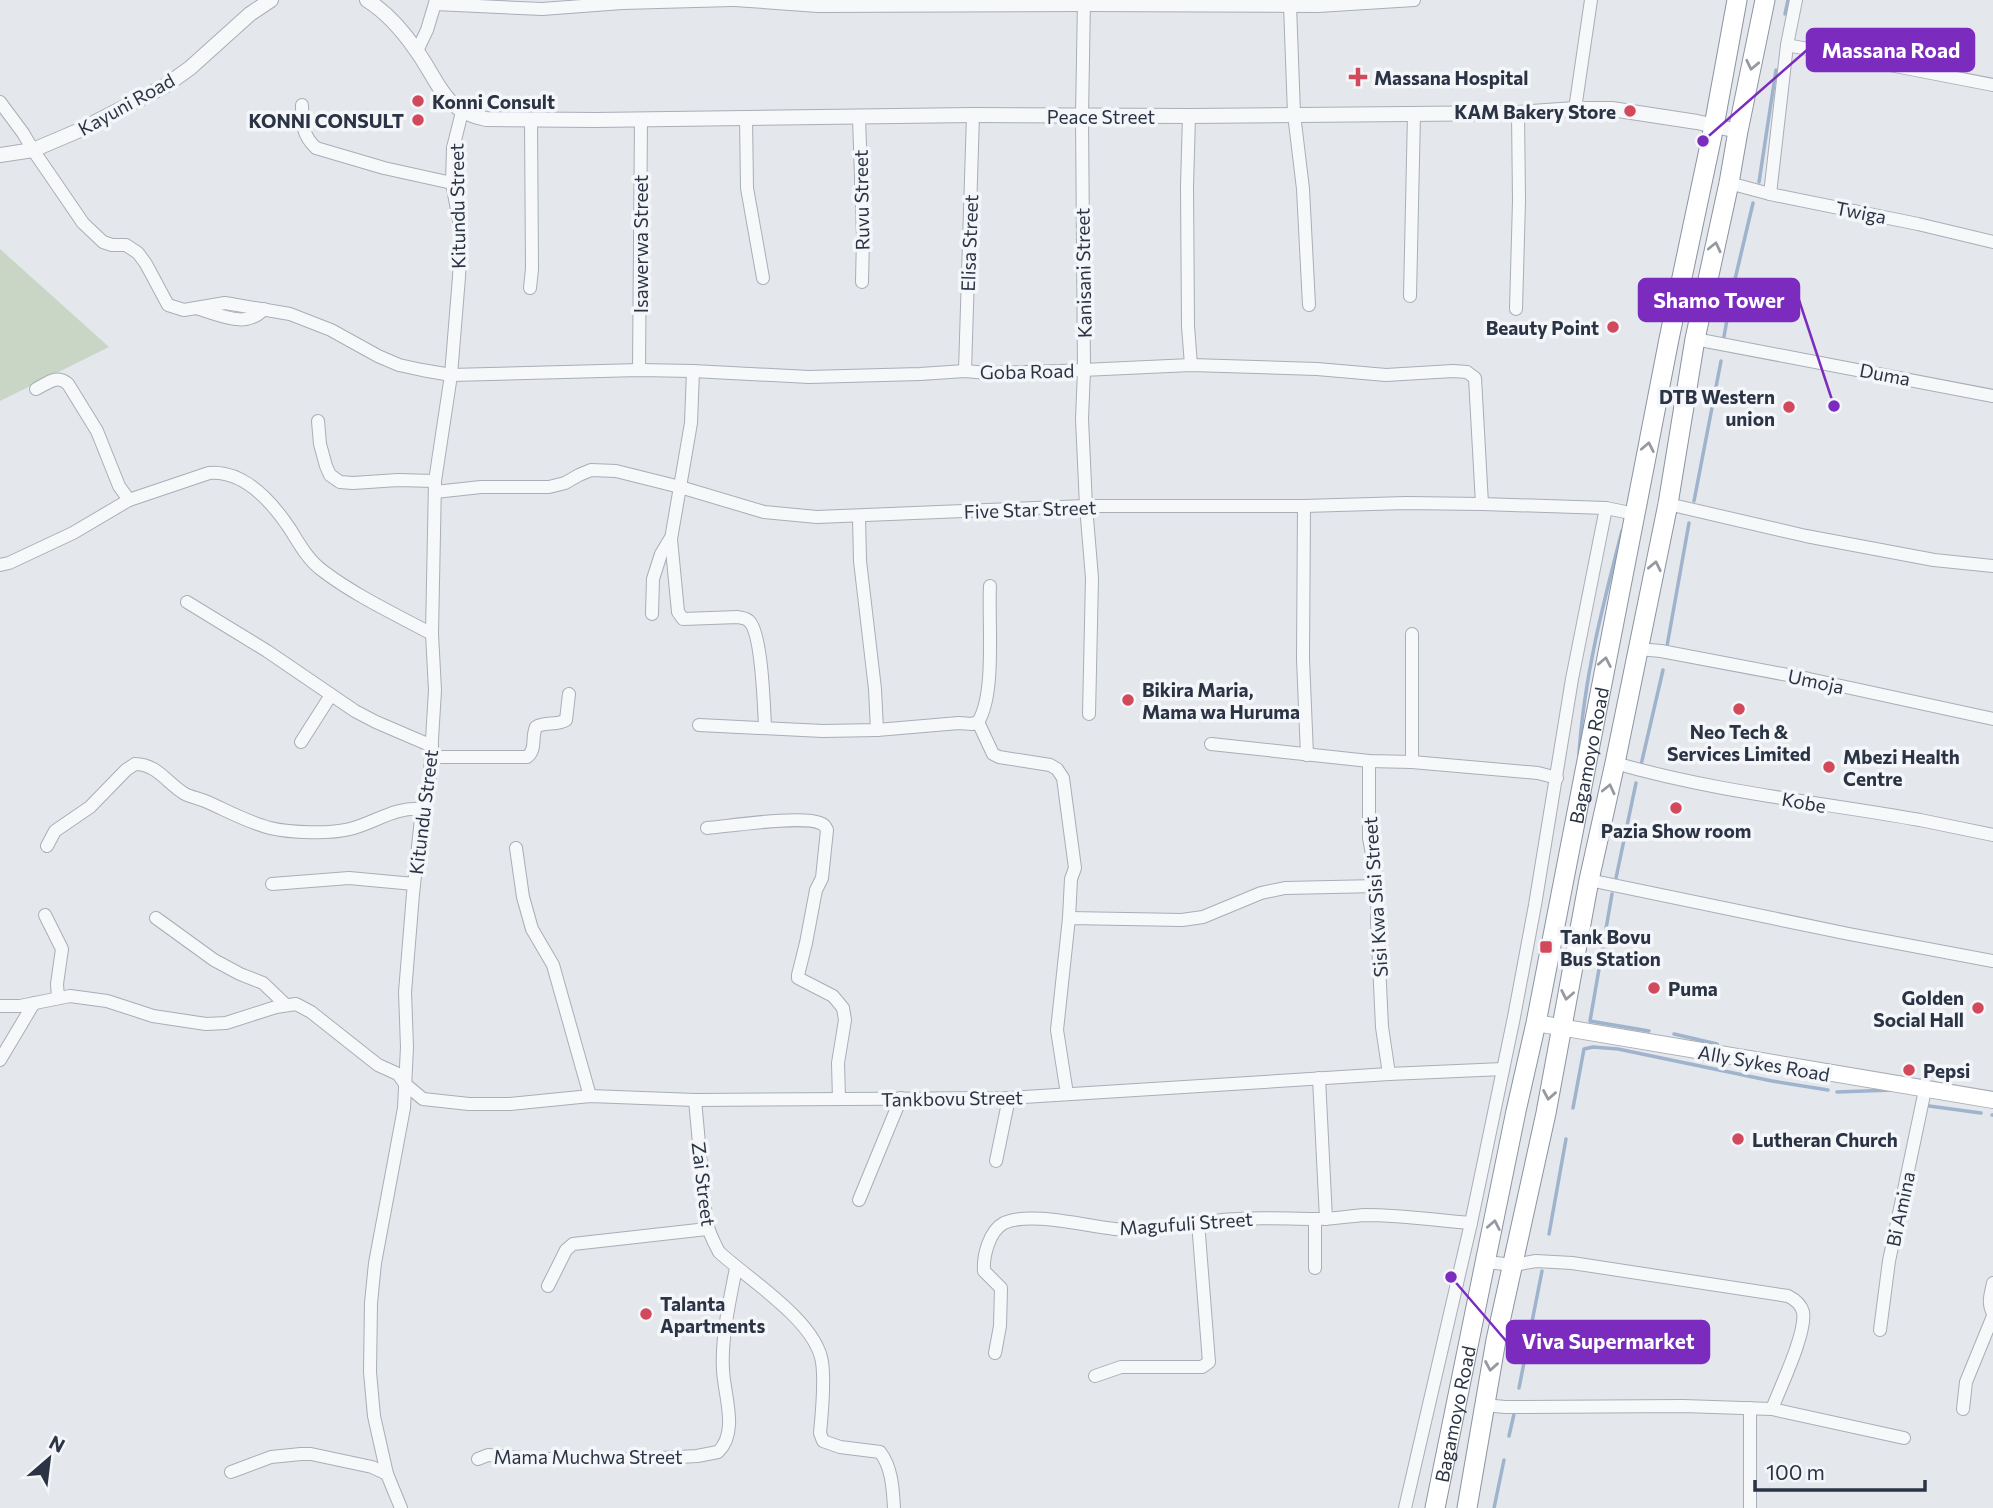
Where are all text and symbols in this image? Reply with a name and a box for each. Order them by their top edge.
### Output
callout: Massana Road [1807,29,1974,71]
text: Massana Road [1822,37,1960,62]
one-way arrow [1745,59,1760,71]
place label: Massana Hospital [1374,66,1528,89]
marker: Massana Hospital [1348,67,1368,87]
street label: Kayuni Road [74,68,178,140]
place label: Konni Consult [432,90,555,113]
marker: Konni Consult [410,93,426,109]
place label: KAM Bakery Store [1454,100,1616,123]
marker: KAM Bakery Store [1622,103,1638,119]
street label: Peace Street [1047,105,1155,128]
place label: KONNI CONSULT [248,109,404,132]
marker: KONNI CONSULT [410,112,426,128]
street label: Kitundu Street [444,143,470,269]
street label: Ruvu Street [849,149,873,251]
street label: Isawerwa Street [629,175,652,313]
street label: Elisa Street [956,194,982,292]
street label: Twiga [1834,196,1888,228]
street label: Kanisani Street [1070,208,1096,338]
one-way arrow [1707,241,1721,253]
callout: Shamo Tower [1639,279,1799,321]
text: Shamo Tower [1653,287,1785,312]
place label: Beauty Point [1486,316,1599,339]
marker: Beauty Point [1605,319,1621,335]
street label: Duma [1858,358,1912,390]
street label: Goba Road [980,359,1074,383]
place label: DTB Western union [1659,385,1775,430]
marker: DTB Western union [1781,399,1797,415]
one-way arrow [1640,441,1655,453]
street label: Five Star Street [963,495,1097,523]
one-way arrow [1646,560,1661,572]
one-way arrow [1597,656,1612,668]
street label: Umoja [1786,664,1846,698]
place label: Bikira Maria, Mama wa Huruma [1142,678,1300,723]
street label: Bagamoyo Road [1563,685,1613,826]
marker: Bikira Maria, Mama wa Huruma [1120,692,1136,708]
marker: Neo Tech & Services Limited [1731,701,1747,717]
place label: Neo Tech & Services Limited [1667,720,1811,765]
place label: Mbezi Health Centre [1843,745,1960,790]
street label: Kitundu Street [404,748,442,876]
marker: Mbezi Health Centre [1821,759,1837,775]
one-way arrow [1601,783,1616,795]
street label: Kobe [1780,787,1828,817]
marker: Pazia Show room [1668,800,1684,816]
street label: Sisi Kwa Sisi Street [1358,816,1392,978]
place label: Pazia Show room [1601,819,1751,842]
place label: Tank Bovu Bus Station [1560,925,1661,970]
marker: Tank Bovu Bus Station [1538,939,1554,955]
place label: Puma [1668,977,1718,1000]
marker: Puma [1646,980,1662,996]
place label: Golden Social Hall [1873,986,1964,1031]
one-way arrow [1561,989,1576,1001]
marker: Golden Social Hall [1970,1000,1986,1016]
street label: Ally Sykes Road [1696,1040,1832,1086]
place label: Pepsi [1923,1059,1970,1082]
marker: Pepsi [1901,1062,1917,1078]
street label: Tankbovu Street [881,1085,1023,1111]
one-way arrow [1542,1090,1557,1101]
place label: Lutheran Church [1752,1128,1898,1151]
marker: Lutheran Church [1730,1131,1746,1147]
street label: Zai Street [687,1140,721,1228]
street label: Bi Amina [1881,1169,1919,1249]
street label: Magufuli Street [1118,1207,1254,1239]
one-way arrow [1485,1219,1500,1231]
place label: Talanta Apartments [660,1292,765,1337]
marker: Talanta Apartments [638,1306,654,1322]
callout: Viva Supermarket [1507,1321,1709,1363]
text: Viva Supermarket [1521,1328,1695,1353]
street label: Bagamoyo Road [1429,1344,1479,1484]
one-way arrow [1485,1360,1500,1372]
north arrow [14,1424,84,1494]
text: N [46,1430,69,1457]
street label: Mama Muchwa Street [493,1445,683,1468]
scale bar [1755,1448,1925,1492]
text: 100 m [1766,1459,1825,1484]

